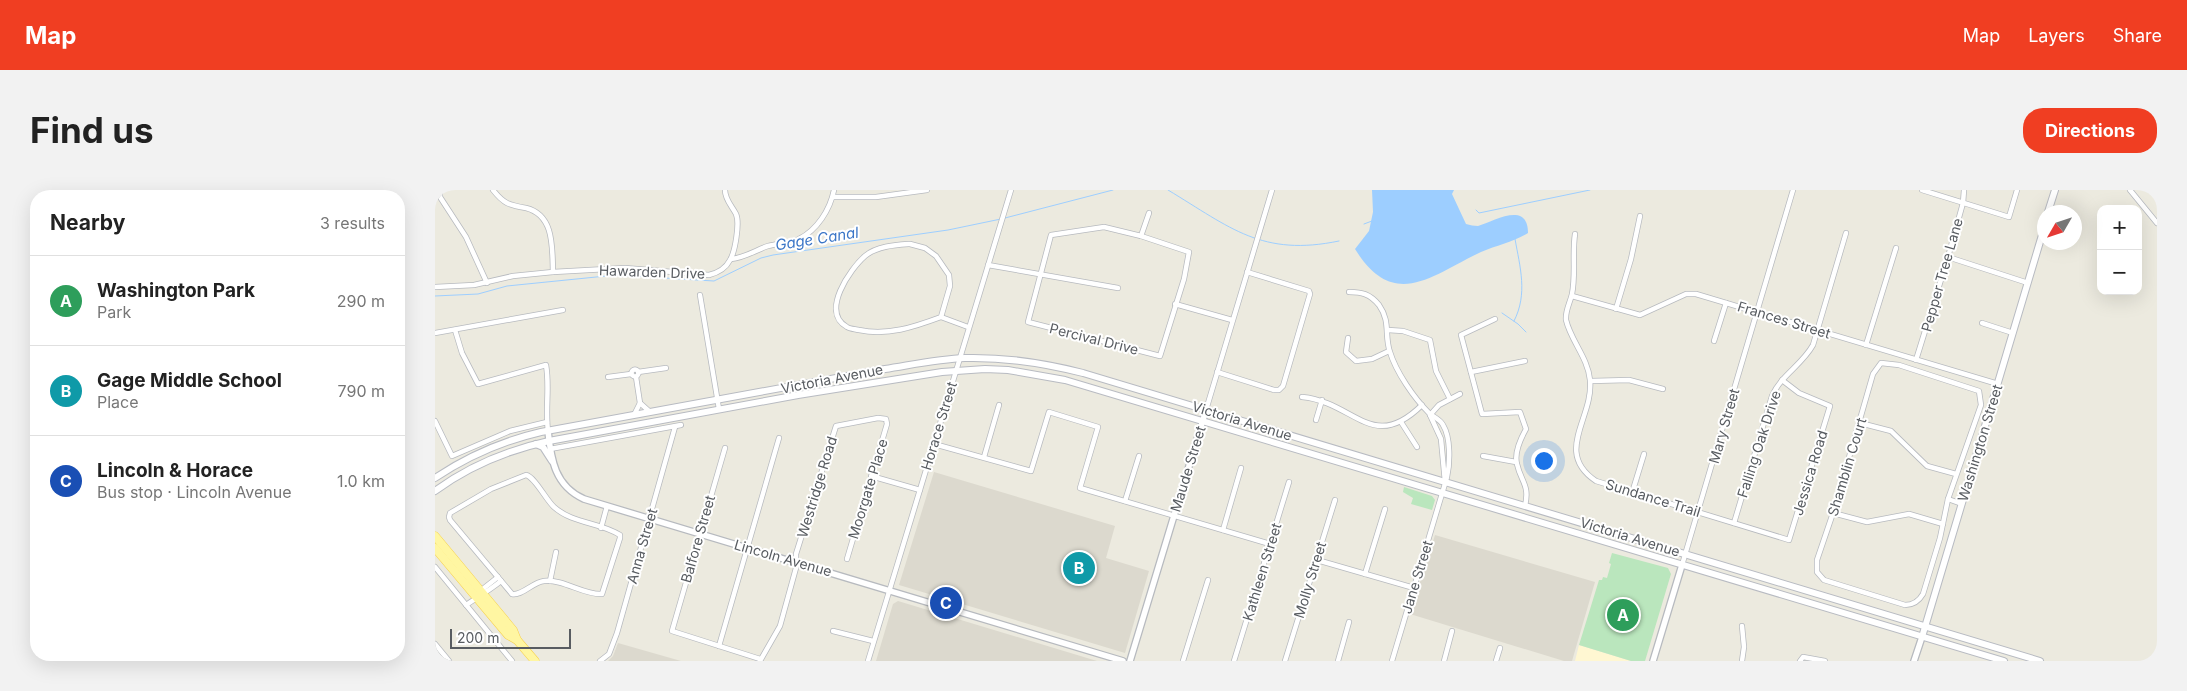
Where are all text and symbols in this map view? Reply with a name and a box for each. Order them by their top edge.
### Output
text: Map [25,21,76,50]
text: Map [1963,25,2000,46]
text: Layers [2028,25,2085,46]
text: Share [2113,25,2162,46]
button: Directions [2023,108,2157,153]
text: Find us [30,109,154,151]
north arrow [2037,205,2082,250]
map controls [2097,205,2142,295]
button: + [2097,205,2142,250]
text: Nearby [50,210,125,235]
text: 3 results [320,213,385,233]
street label: Pepper Tree Lane [1917,216,1966,334]
water label: Gage Canal [774,222,860,254]
button: − [2097,250,2142,295]
street label: Hawarden Drive [599,261,705,282]
text: Washington Park [97,279,255,302]
text: A [60,291,72,311]
text: 290 m [337,291,385,311]
street label: Frances Street [1736,297,1833,342]
text: Park [97,302,131,322]
street label: Percival Drive [1048,319,1140,358]
street label: Victoria Avenue [779,360,884,397]
text: Gage Middle School [97,369,282,392]
street label: Horace Street [917,379,960,472]
text: B [61,381,71,401]
text: 790 m [338,381,385,401]
street label: Washington Street [1954,382,2006,503]
street label: Mary Street [1705,386,1742,465]
street label: Falling Oak Drive [1733,388,1784,500]
text: Place [97,392,139,412]
street label: Victoria Avenue [1190,397,1294,444]
street label: Shamblin Court [1823,415,1870,518]
street label: Maude Street [1166,423,1209,514]
street label: Jessica Road [1789,428,1831,517]
street label: Westridge Road [793,434,840,540]
street label: Moorgate Place [844,437,891,541]
your location [1531,448,1557,474]
text: Lincoln & Horace [97,459,253,482]
text: C [60,471,72,491]
text: 1.0 km [337,471,385,491]
street label: Sundance Trail [1604,475,1703,520]
text: Bus stop · Lincoln Avenue [97,482,292,502]
street label: Balfore Street [677,493,718,585]
street label: Anna Street [623,506,660,585]
street label: Victoria Avenue [1578,513,1682,560]
street label: Kathleen Street [1239,520,1285,623]
street label: Lincoln Avenue [732,535,834,580]
street label: Jane Street [1397,538,1436,616]
street label: Molly Street [1290,539,1329,620]
pin: B [1063,549,1095,587]
pin: C [930,584,962,622]
pin: A [1607,596,1639,634]
scale bar [450,626,571,649]
text: 200 m [457,629,499,646]

